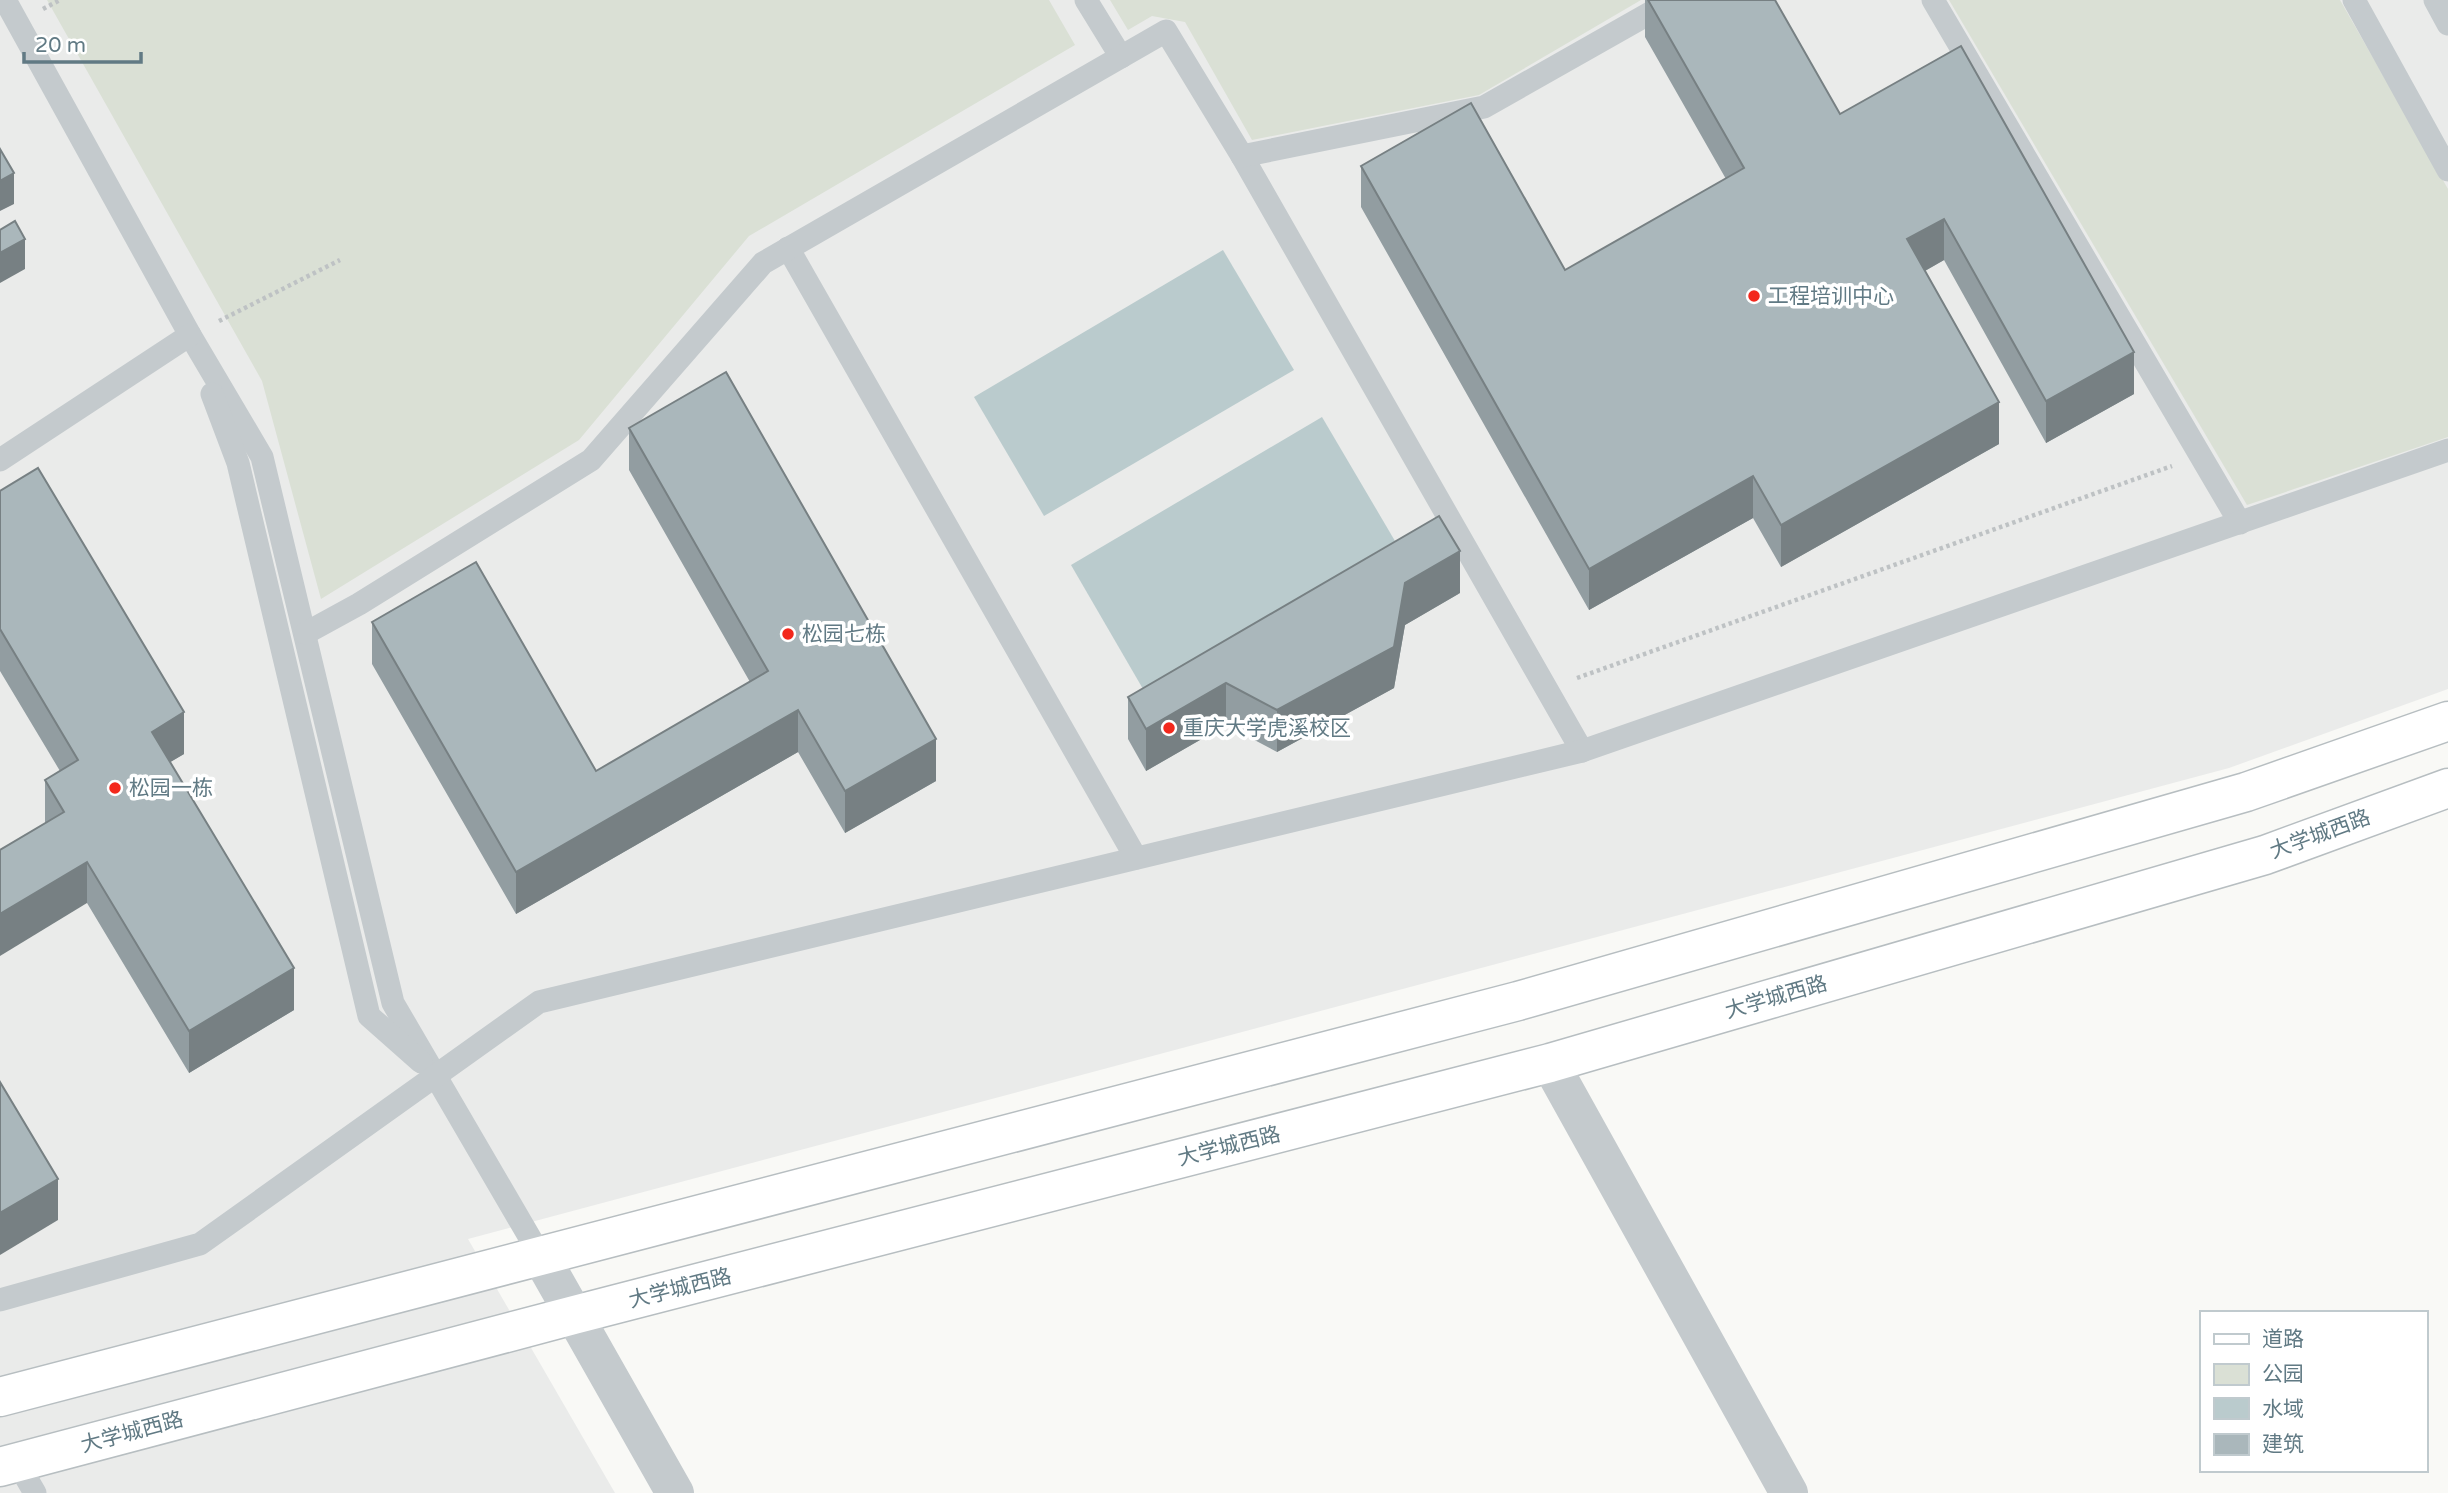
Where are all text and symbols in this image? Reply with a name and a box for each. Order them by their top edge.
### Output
scale bar [24,21,142,65]
text: 20 m [35,33,86,58]
place label: 工程培训中心 [1768,284,1894,309]
marker: 工程培训中心 [1746,288,1762,304]
place label: 松园七栋 [802,622,886,647]
marker: 松园七栋 [780,626,796,642]
place label: 重庆大学虎溪校区 [1183,716,1351,741]
marker: 重庆大学虎溪校区 [1161,720,1177,736]
place label: 松园一栋 [129,776,213,801]
marker: 松园一栋 [107,780,123,796]
street label: 大学城西路 [2267,805,2374,864]
street label: 大学城西路 [1722,971,1830,1024]
street label: 大学城西路 [1175,1122,1283,1171]
street label: 大学城西路 [626,1264,734,1313]
legend [2200,1311,2427,1472]
text: 道路 [2262,1327,2304,1352]
text: 公园 [2262,1362,2304,1387]
text: 水域 [2262,1397,2304,1422]
street label: 大学城西路 [78,1407,186,1458]
text: 建筑 [2262,1432,2304,1457]

